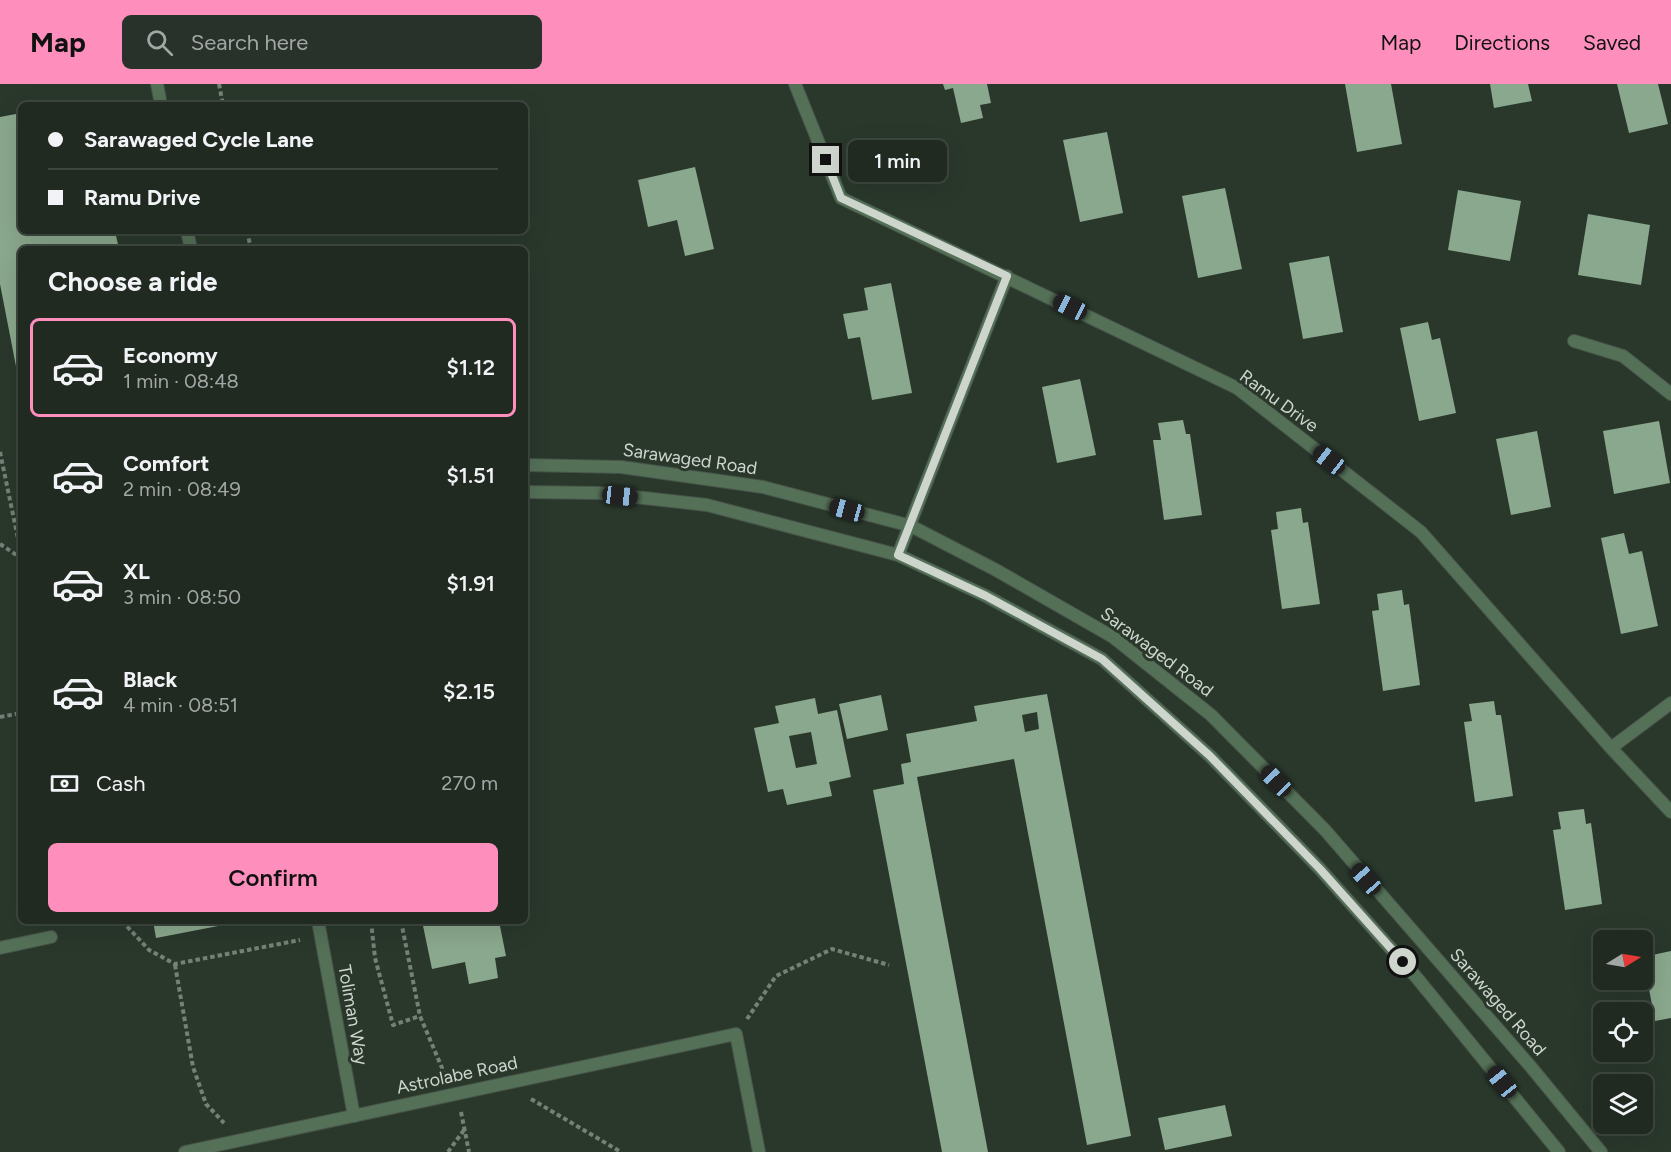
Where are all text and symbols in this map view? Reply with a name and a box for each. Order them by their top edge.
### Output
search box [122,15,542,69]
text: Map [30,25,86,59]
icon: search [143,26,176,59]
text: Search here [191,29,308,56]
text: Map [1380,30,1421,55]
text: Directions [1454,30,1550,55]
text: Saved [1583,30,1641,55]
text: Sarawaged Cycle Lane [84,126,314,153]
callout: 1 min [847,139,946,181]
route end [812,146,839,173]
text: 1 min [874,149,921,173]
text: Ramu Drive [84,184,200,211]
text: Choose a ride [48,265,217,298]
car [1050,291,1090,323]
icon: car [51,341,105,395]
text: Economy [123,342,218,369]
text: $1.12 [447,354,495,381]
street label: Ramu Drive [1235,365,1323,437]
text: 1 min · 08:48 [123,369,239,393]
street label: Sarawaged Road [621,439,759,479]
car [1309,442,1349,478]
icon: car [51,449,105,503]
text: Comfort [123,450,209,477]
text: $1.51 [446,462,495,489]
text: 2 min · 08:49 [123,477,241,501]
car [601,485,639,507]
car [827,497,867,523]
icon: car [51,557,105,611]
text: XL [123,558,150,585]
text: $1.91 [447,570,495,597]
text: 3 min · 08:50 [123,585,241,609]
street label: Sarawaged Road [1096,603,1218,701]
icon: car [51,665,105,719]
text: Black [123,666,177,693]
text: $2.15 [443,678,495,705]
text: 4 min · 08:51 [123,693,238,717]
car [1257,762,1295,800]
icon: cash [48,767,81,800]
text: Cash [96,770,146,797]
text: 270 m [441,771,498,795]
button: Confirm [48,843,498,912]
car [1347,860,1385,898]
north arrow [1593,930,1653,990]
map controls [1593,930,1653,1134]
street label: Sarawaged Road [1445,944,1551,1060]
route start [1389,948,1416,975]
street label: Toliman Way [333,963,373,1067]
button: locate [1593,1002,1653,1062]
street label: Astrolabe Road [394,1051,520,1099]
car [1484,1062,1520,1102]
button: layers [1593,1074,1653,1134]

